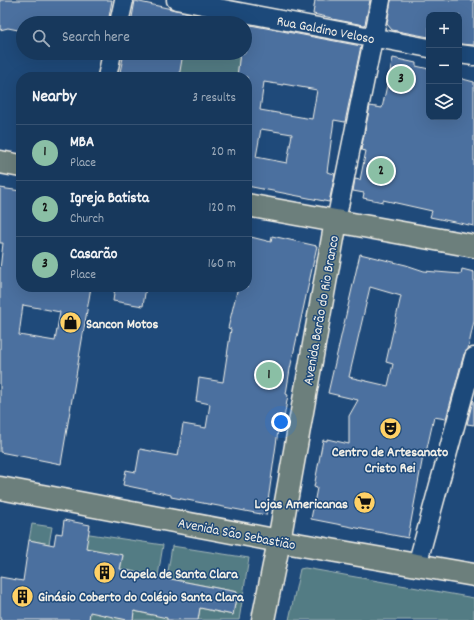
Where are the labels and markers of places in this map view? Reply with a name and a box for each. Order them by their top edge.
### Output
pin: 3 [388,64,414,94]
pin: 2 [368,156,394,186]
shop icon: Sancon Motos [58,310,84,336]
place label: Sancon Motos [86,315,159,335]
pin: 1 [256,360,282,390]
theatre icon: Centro de Artesanato Cristo Rei [377,416,403,442]
place label: Centro de Artesanato Cristo Rei [332,443,448,479]
supermarket icon: Lojas Americanas [351,490,377,516]
place label: Lojas Americanas [254,495,348,515]
building icon: Capela de Santa Clara [91,560,117,586]
place label: Capela de Santa Clara [120,565,239,585]
building icon: Ginásio Coberto do Colégio Santa Clara [9,583,35,609]
place label: Ginásio Coberto do Colégio Santa Clara [38,588,245,608]

